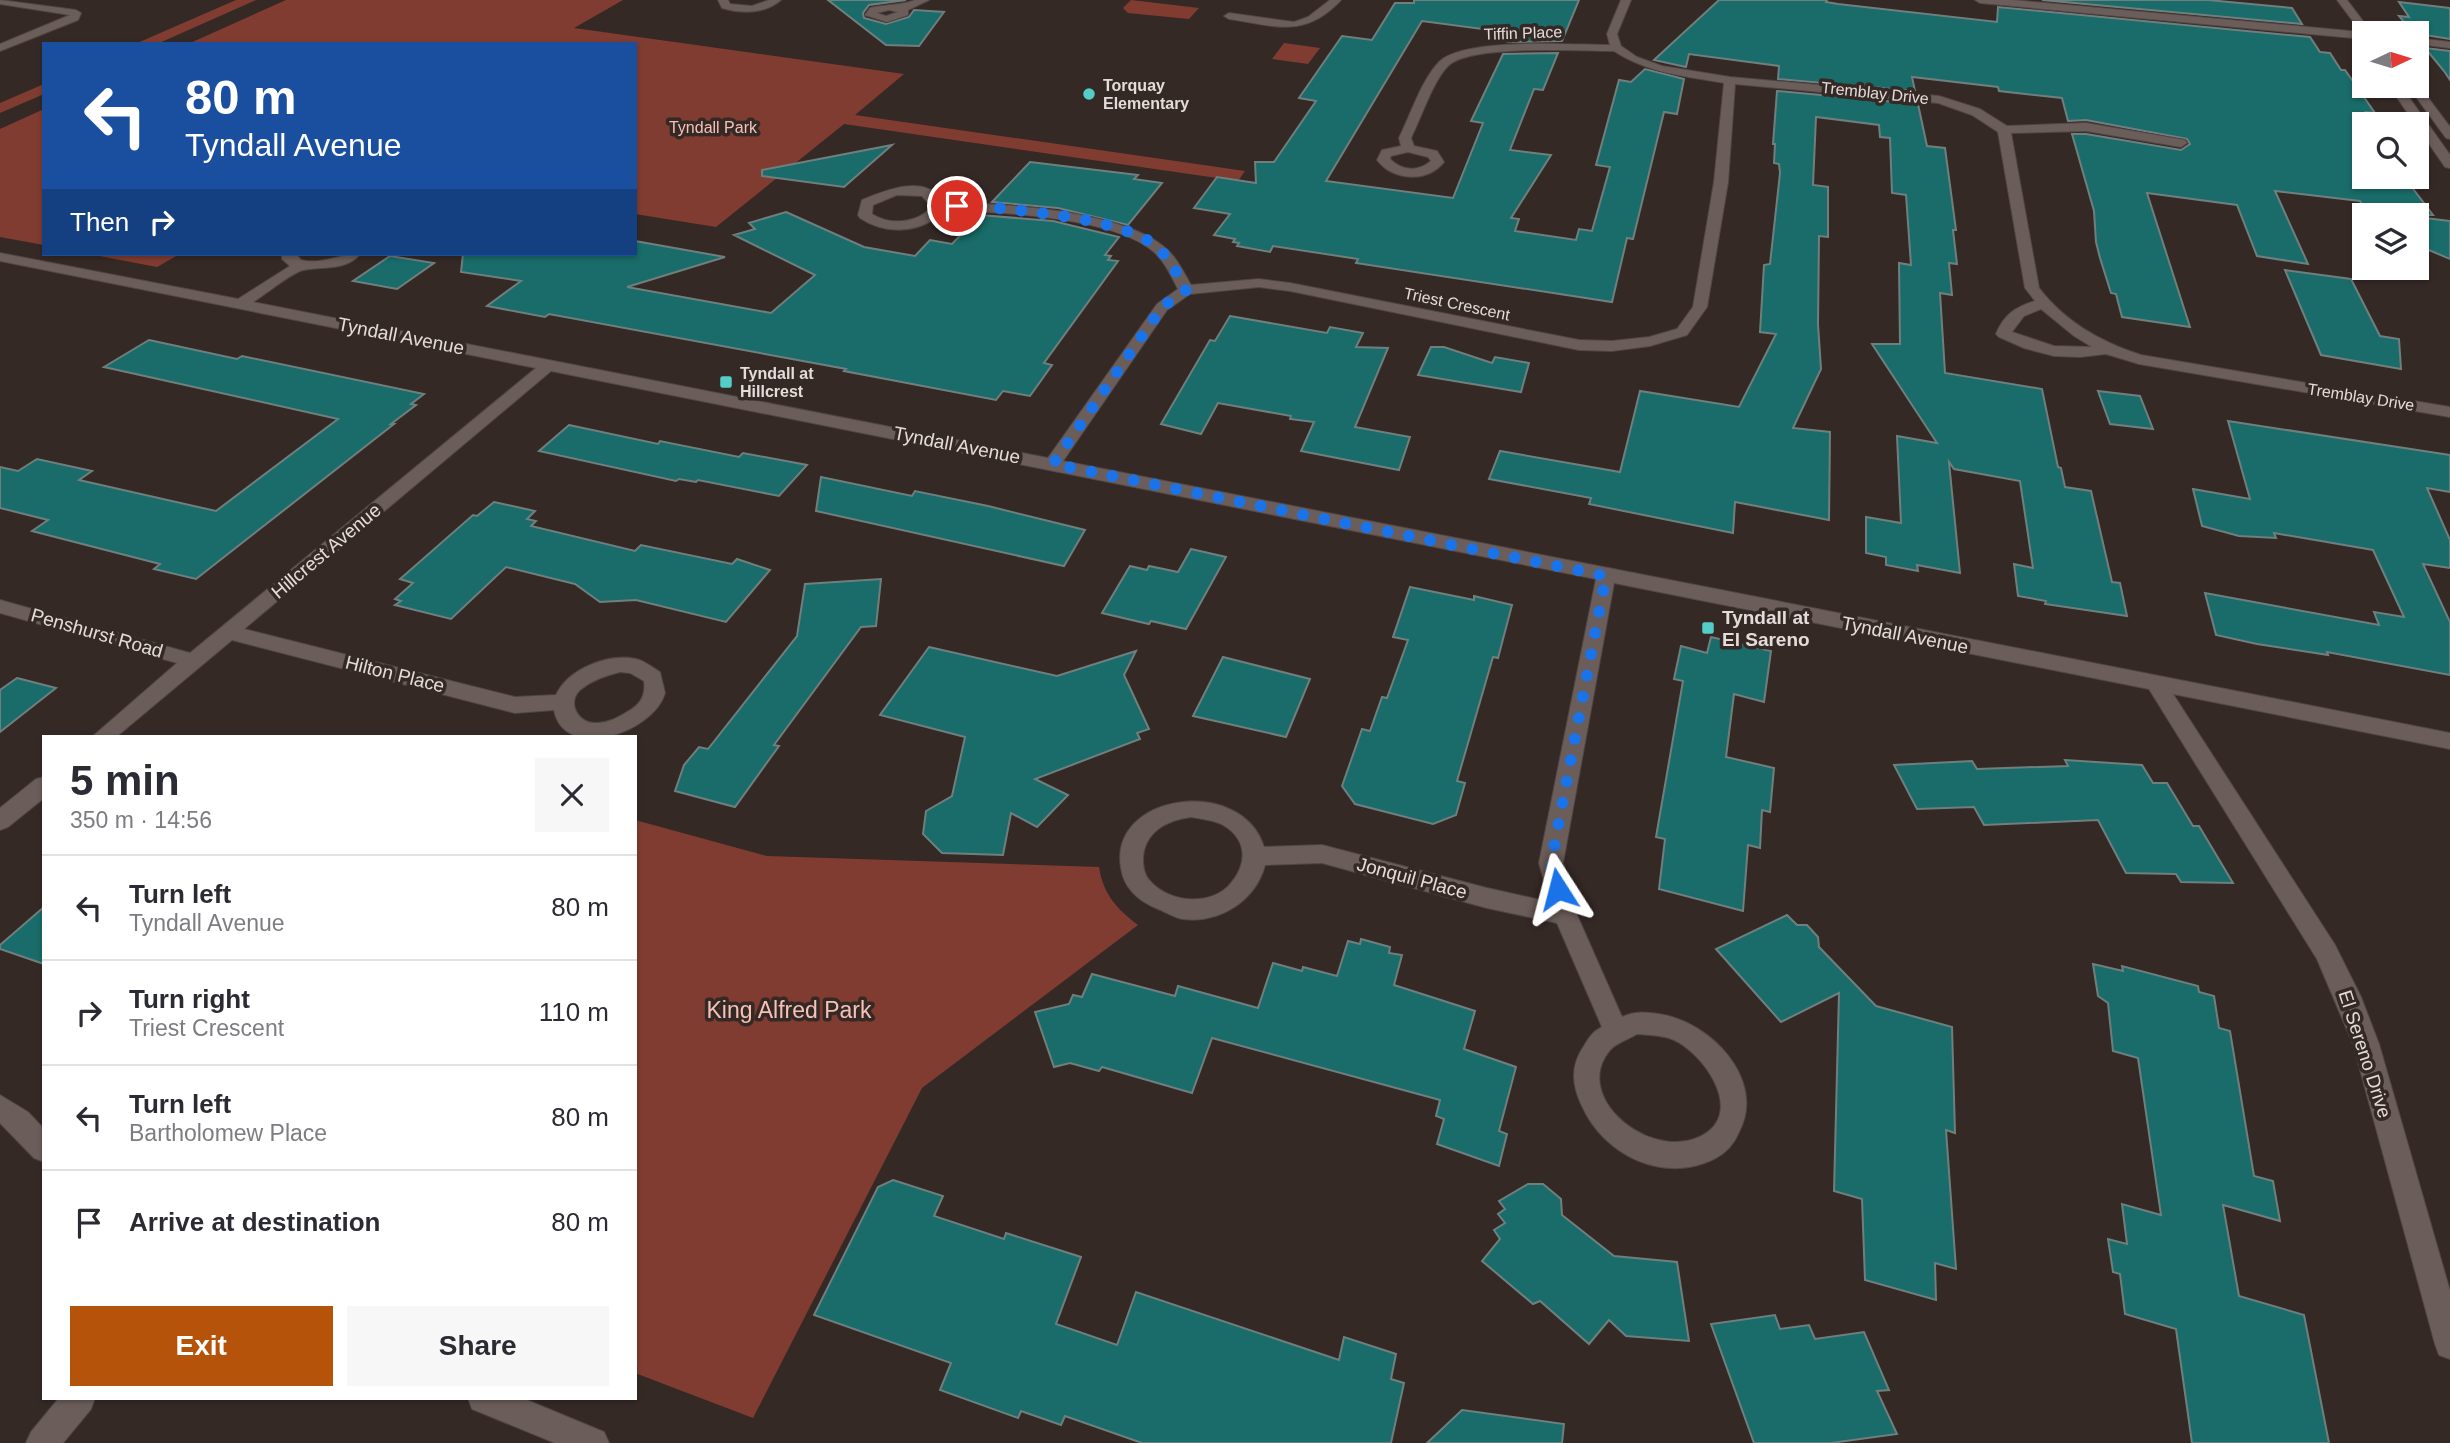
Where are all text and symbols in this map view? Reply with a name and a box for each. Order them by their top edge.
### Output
north arrow [2352,21,2429,98]
map controls [2352,21,2429,280]
street label: Tiffin Place [1484,23,1562,43]
icon: left [70,70,161,161]
text: 80 m [185,70,297,124]
place label: Torquay Elementary [1103,77,1189,112]
street label: Tremblay Drive [1820,79,1930,107]
marker: Torquay Elementary [1081,86,1097,102]
button: search [2352,112,2429,189]
park label: Tyndall Park [669,119,758,136]
text: Tyndall Avenue [185,127,401,163]
pin [927,176,987,236]
icon: arrive [938,187,976,225]
icon: right [143,203,181,241]
button: layers [2352,203,2429,280]
text: Then [70,207,129,237]
street label: Triest Crescent [1402,284,1512,324]
street label: Tyndall Avenue [336,313,466,359]
place label: Tyndall at Hillcrest [740,365,814,400]
marker: Tyndall at Hillcrest [718,374,734,390]
street label: Tremblay Drive [2306,380,2416,414]
street label: Tyndall Avenue [892,422,1022,468]
street label: Hillcrest Avenue [267,499,385,603]
street label: Penshurst Road [29,604,165,662]
place label: Tyndall at El Sareno [1722,607,1810,650]
street label: Tyndall Avenue [1840,612,1970,658]
marker: Tyndall at El Sareno [1700,620,1716,636]
street label: Hilton Place [343,652,447,696]
text: 5 min [70,757,180,804]
button: close [535,758,609,832]
text: 350 m · 14:56 [70,807,212,833]
position arrow [1521,852,1595,926]
street label: Jonquil Place [1355,853,1469,903]
text: Turn left [129,879,231,909]
icon: left [70,889,108,927]
text: 80 m [551,892,609,922]
text: Tyndall Avenue [129,910,285,936]
text: Turn right [129,984,250,1014]
street label: El Sereno Drive [2334,987,2396,1121]
icon: right [70,994,108,1032]
text: 110 m [539,997,609,1027]
park label: King Alfred Park [707,997,872,1023]
text: Triest Crescent [129,1015,284,1041]
text: Turn left [129,1089,231,1119]
icon: left [70,1099,108,1137]
text: 80 m [551,1102,609,1132]
text: Bartholomew Place [129,1120,327,1146]
icon: arrive [70,1204,108,1242]
text: Arrive at destination [129,1207,380,1237]
text: 80 m [551,1207,609,1237]
button: Exit [70,1306,333,1386]
button: Share [347,1306,609,1386]

